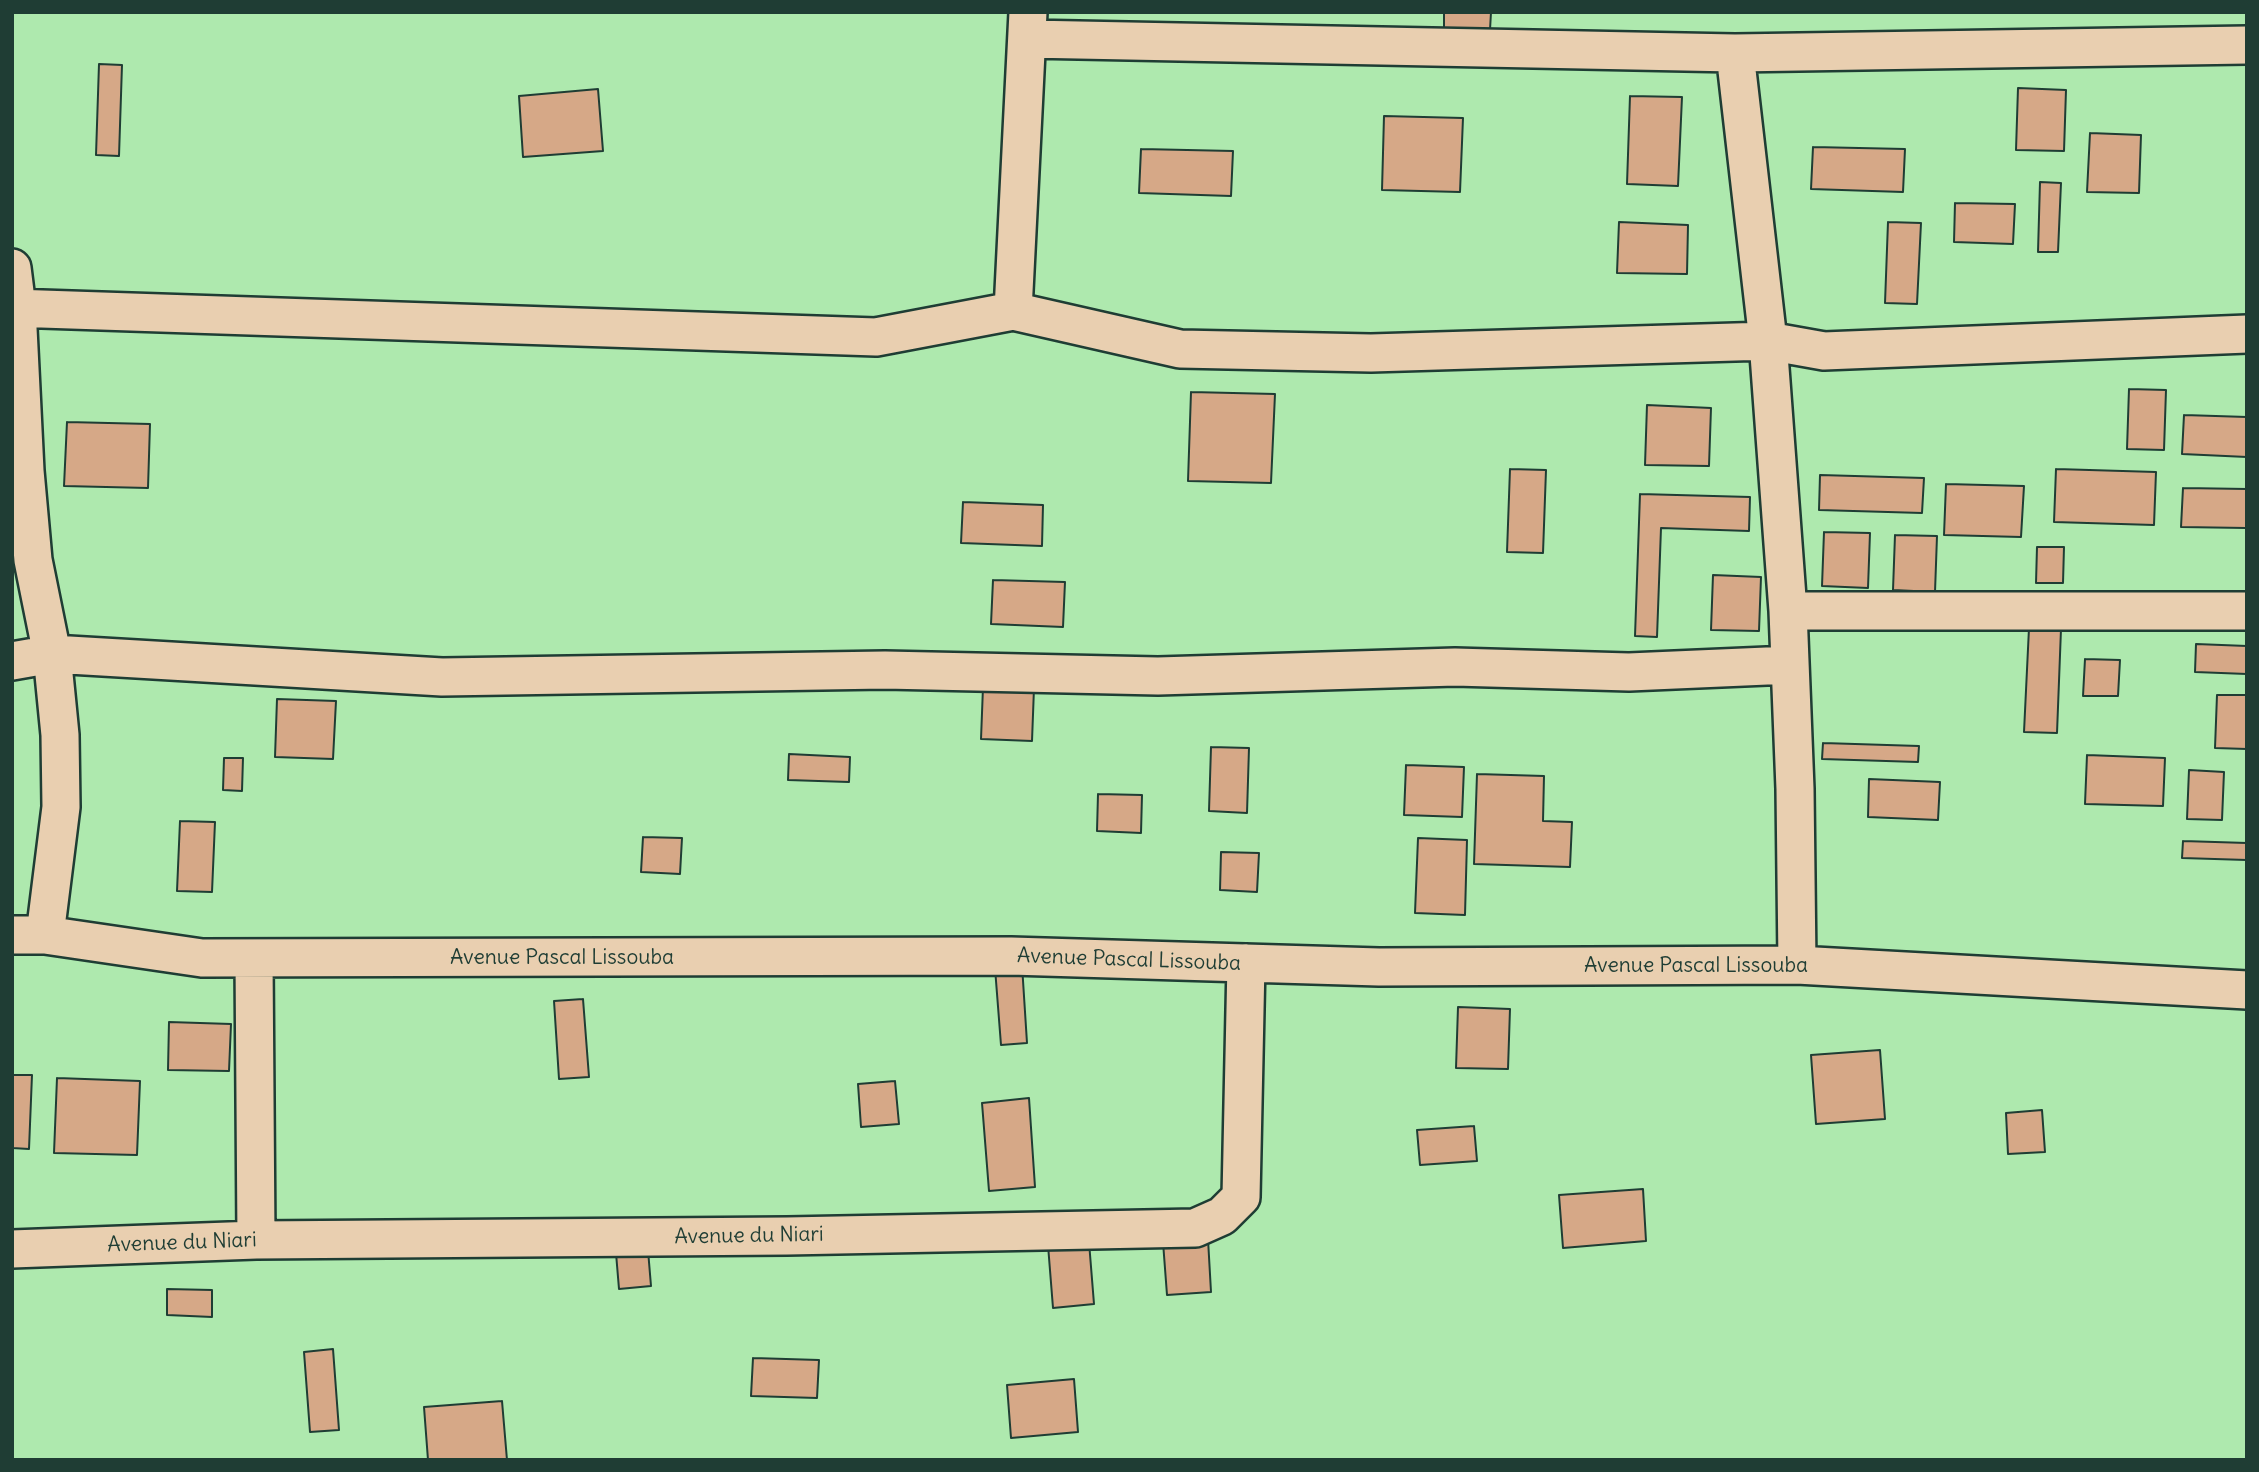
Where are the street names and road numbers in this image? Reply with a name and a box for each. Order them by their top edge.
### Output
street label: Avenue Pascal Lissouba [1017,943,1241,977]
street label: Avenue Pascal Lissouba [450,945,674,971]
street label: Avenue Pascal Lissouba [1584,953,1808,979]
street label: Avenue du Niari [674,1222,824,1250]
street label: Avenue du Niari [107,1228,257,1258]

